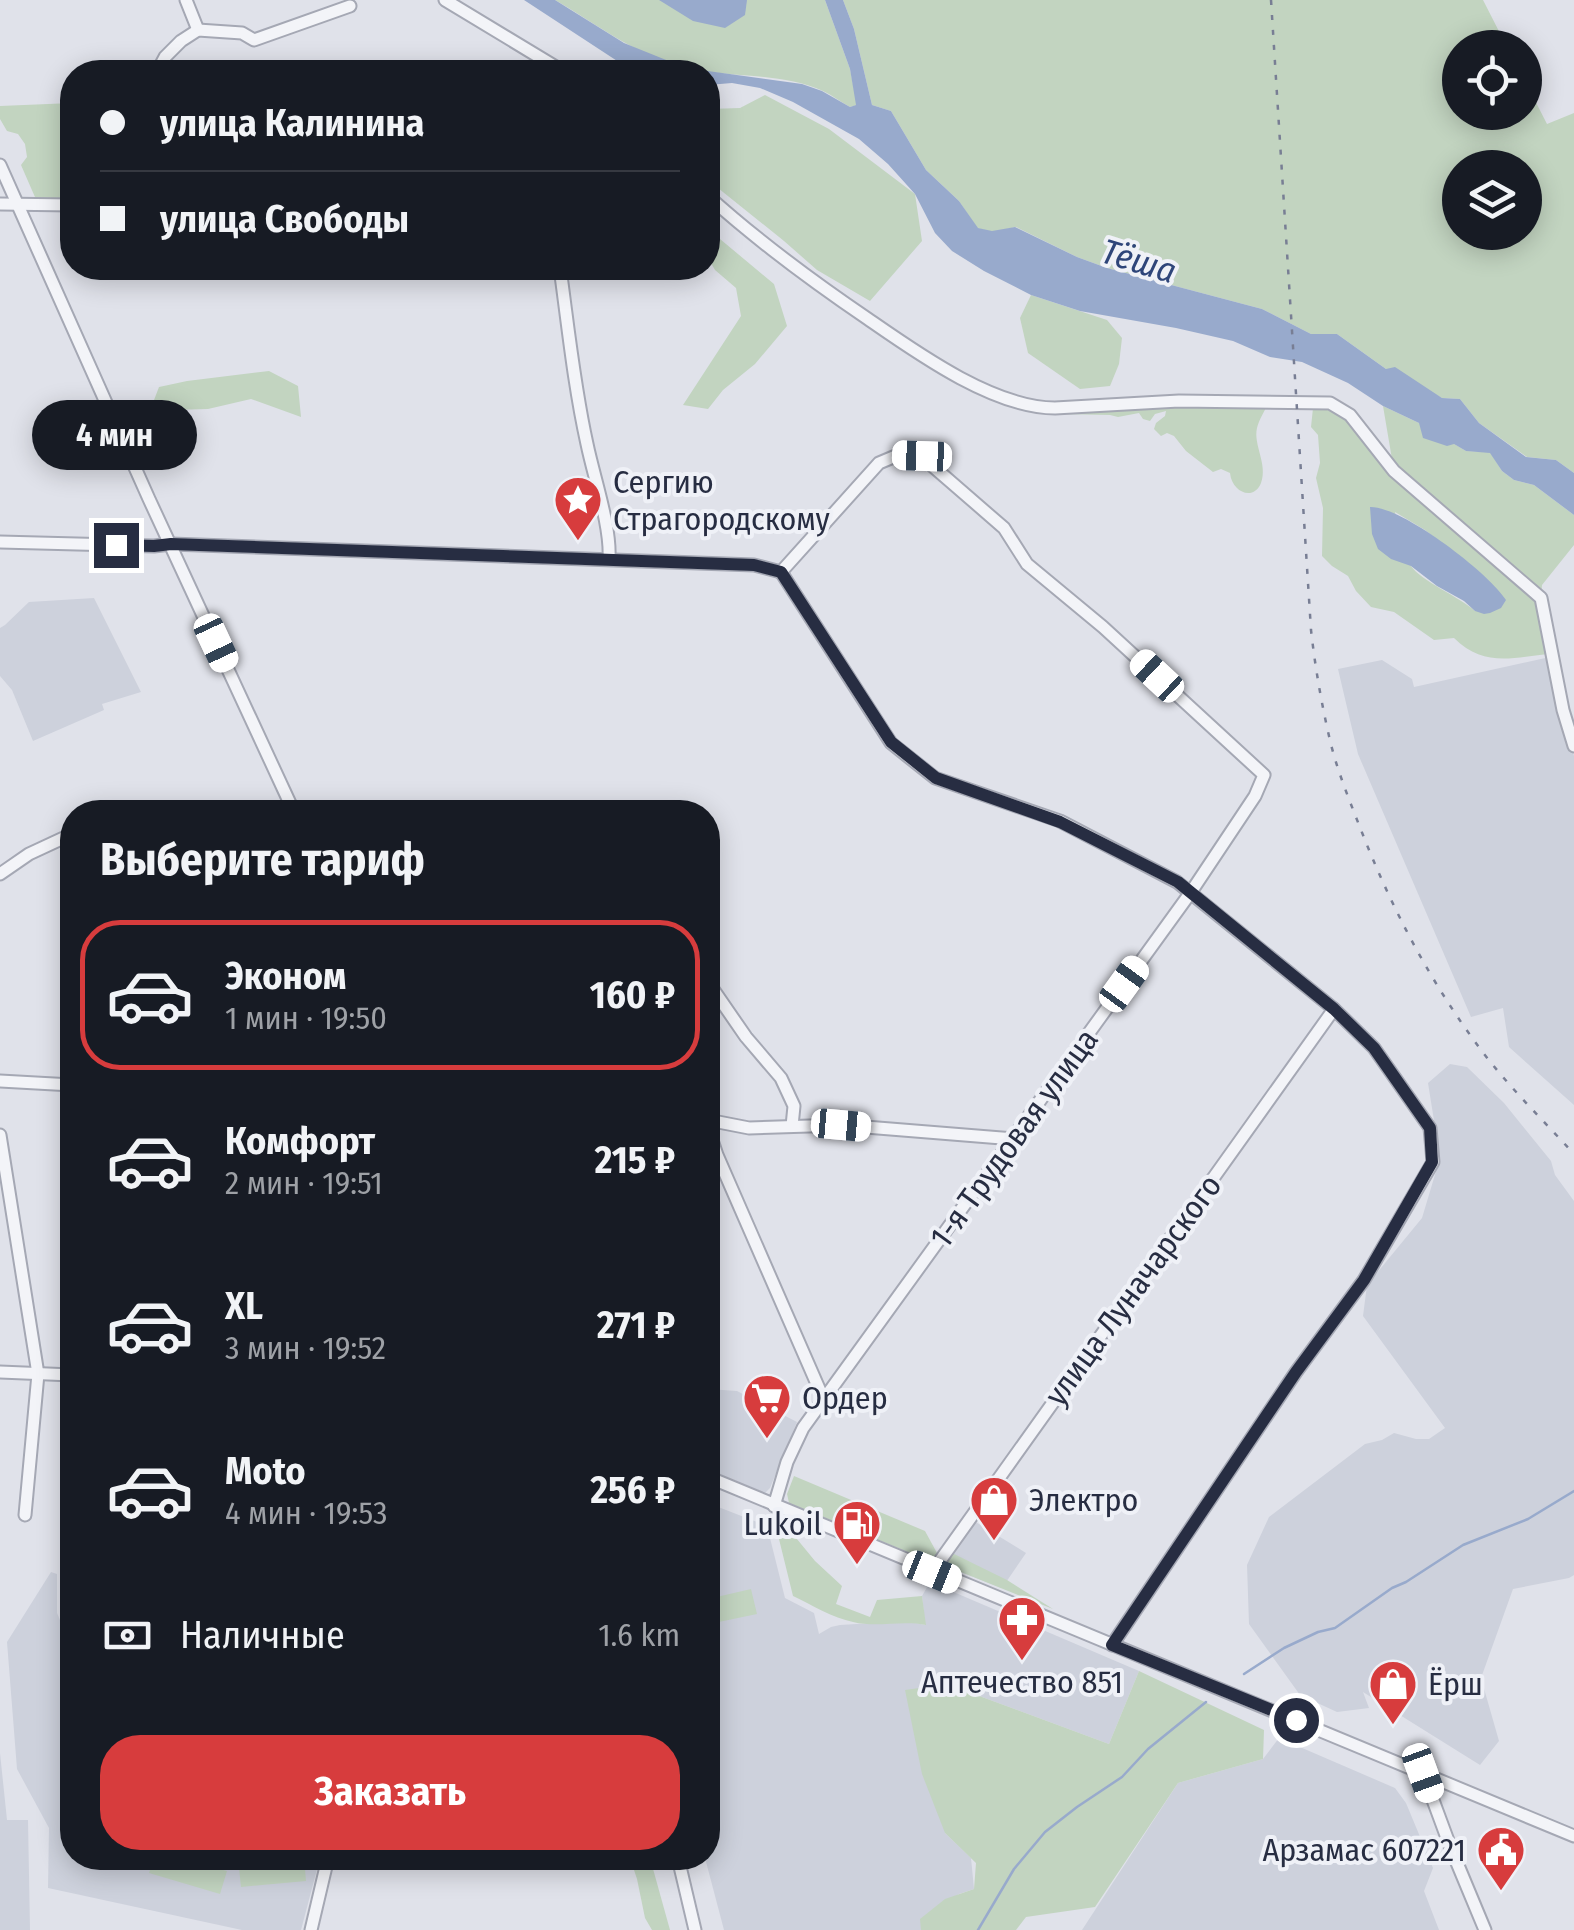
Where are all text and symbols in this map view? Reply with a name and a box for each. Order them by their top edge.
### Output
map controls [1442,30,1542,250]
button: locate [1442,30,1542,130]
text: улица Калинина [160,100,424,146]
button: layers [1442,150,1542,250]
text: улица Свободы [160,196,409,242]
water label: Тёша [1097,230,1181,292]
callout: 4 мин [34,400,198,470]
text: 4 мин [76,416,153,454]
car [891,440,953,472]
place label: Сергию Страгородскому [613,463,831,538]
place icon: Сергию Страгородскому [552,474,604,542]
route end [94,523,139,568]
car [190,609,242,677]
car [1125,645,1189,707]
text: Выберите тариф [100,833,425,887]
icon: car [105,950,195,1040]
car [1094,951,1154,1017]
text: Эконом [225,953,346,999]
text: 160 ₽ [590,972,675,1018]
text: 1 мин · 19:50 [225,999,387,1037]
street label: 1-я Трудовая улица [922,1021,1106,1255]
car [810,1107,872,1143]
icon: car [105,1115,195,1205]
text: Комфорт [225,1118,375,1164]
text: 215 ₽ [595,1137,675,1183]
text: 2 мин · 19:51 [225,1164,383,1202]
street label: улица Луначарского [1037,1167,1229,1413]
icon: car [105,1280,195,1370]
text: XL [225,1283,263,1329]
text: 271 ₽ [597,1302,675,1348]
text: 3 мин · 19:52 [225,1329,386,1367]
supermarket icon: Ордер [741,1372,793,1440]
place label: Ордер [802,1379,888,1417]
icon: car [105,1445,195,1535]
text: Moto [225,1448,306,1494]
text: 256 ₽ [590,1467,675,1513]
shop icon: Электро [968,1474,1020,1542]
place label: Электро [1029,1481,1138,1519]
text: 4 мин · 19:53 [225,1494,387,1532]
fuel station icon: Lukoil [831,1498,883,1566]
place label: Lukoil [744,1505,822,1543]
car [899,1547,965,1597]
pharmacy icon: Аптечество 851 [996,1594,1048,1662]
icon: cash [100,1608,155,1663]
text: Наличные [180,1612,345,1658]
text: 1.6 km [598,1616,680,1654]
shop icon: Ёрш [1367,1658,1419,1726]
place label: Аптечество 851 [921,1663,1123,1701]
place label: Ёрш [1428,1665,1483,1703]
route start [1274,1698,1319,1743]
button: Заказать [100,1735,680,1850]
car [1399,1740,1447,1806]
public building icon: Арзамас 607221 [1475,1824,1527,1892]
place label: Арзамас 607221 [1262,1831,1466,1869]

